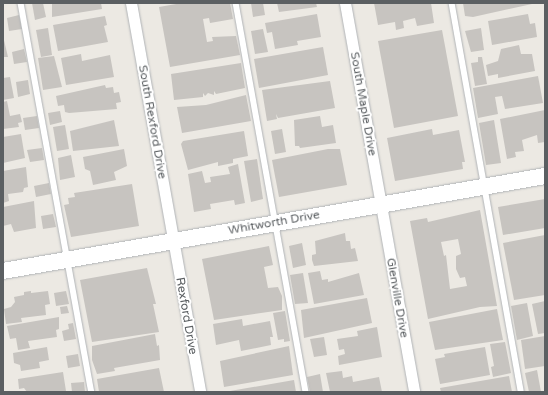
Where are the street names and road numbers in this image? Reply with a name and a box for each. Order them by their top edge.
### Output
street label: South Maple Drive [347,51,379,157]
street label: South Rexford Drive [135,64,169,180]
street label: Whitworth Drive [227,208,321,238]
street label: Glenville Drive [383,257,411,339]
street label: Rexford Drive [172,276,200,356]

